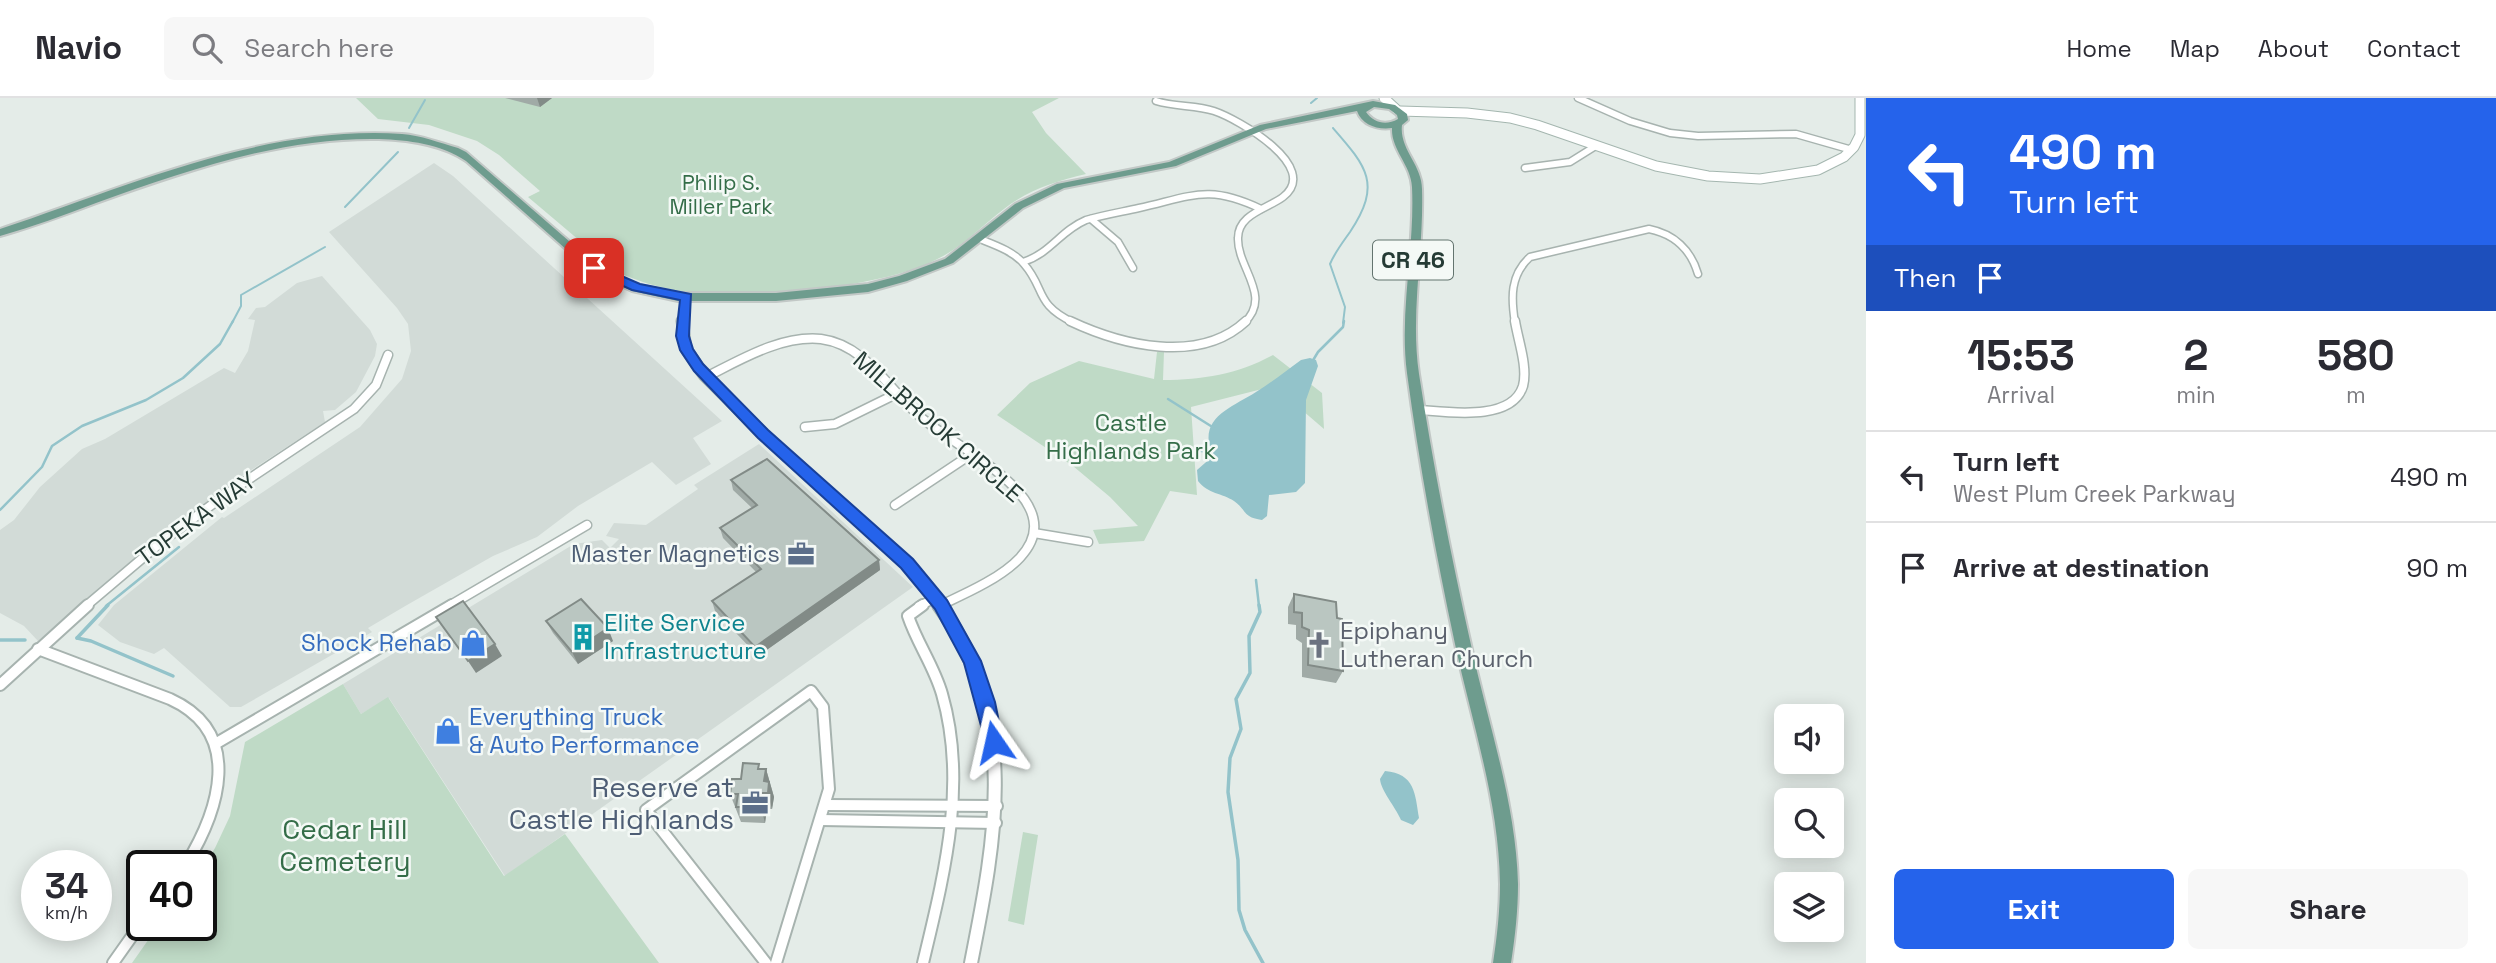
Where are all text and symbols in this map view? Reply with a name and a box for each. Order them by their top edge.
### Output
search box [164,17,654,80]
text: Navio [35,27,122,69]
icon: search [188,29,226,67]
text: Search here [244,31,394,65]
text: Home [2066,33,2132,64]
text: Map [2170,33,2220,64]
text: About [2258,33,2329,64]
text: Contact [2367,33,2461,64]
text: 490 m [2009,121,2157,183]
icon: left [1894,126,1985,217]
park label: Philip S. Miller Park [669,169,773,220]
text: Turn left [2009,182,2139,222]
pin [564,238,624,298]
road number: CR 46 [1373,240,1453,280]
icon: arrive [575,249,613,287]
icon: arrive [1971,259,2009,297]
text: Then [1894,261,1957,295]
text: 15:53 [1967,329,2075,382]
text: 2 [2183,329,2208,382]
text: 580 [2317,329,2395,382]
street label: MILLBROOK CIRCLE [847,344,1030,509]
text: Arrival [1987,380,2055,410]
text: min [2176,380,2216,410]
text: m [2346,380,2366,410]
park label: Castle Highlands Park [1046,407,1216,466]
text: Turn left [1953,445,2060,479]
icon: left [1894,458,1932,496]
text: 490 m [2390,460,2468,494]
street label: TOPEKA WAY [130,464,262,573]
text: West Plum Creek Parkway [1953,479,2236,509]
place label: Master Magnetics [571,538,780,569]
office icon: Master Magnetics [786,539,816,569]
icon: arrive [1894,549,1932,587]
text: Arrive at destination [1953,551,2210,585]
text: 90 m [2406,551,2468,585]
place label: Elite Service Infrastructure [604,607,767,666]
place label: Epiphany Lutheran Church [1340,615,1533,674]
building icon: Elite Service Infrastructure [568,622,598,652]
place label: Shock Rehab [301,627,452,658]
shop icon: Shock Rehab [458,628,488,658]
church icon: Epiphany Lutheran Church [1304,630,1334,660]
place label: Everything Truck & Auto Performance [469,701,700,760]
map controls [1774,704,1844,942]
button: sound [1774,704,1844,774]
position arrow [957,705,1031,779]
shop icon: Everything Truck & Auto Performance [433,716,463,746]
place label: Reserve at Castle Highlands [509,769,734,837]
office icon: Reserve at Castle Highlands [740,788,770,818]
button: search [1774,788,1844,858]
park label: Cedar Hill Cemetery [279,811,411,879]
speed limit sign: 40 [126,850,217,941]
text: 34 [45,864,88,908]
button: Exit [1894,869,2174,949]
button: Share [2188,869,2468,949]
button: layers [1774,872,1844,942]
text: km/h [45,901,88,924]

